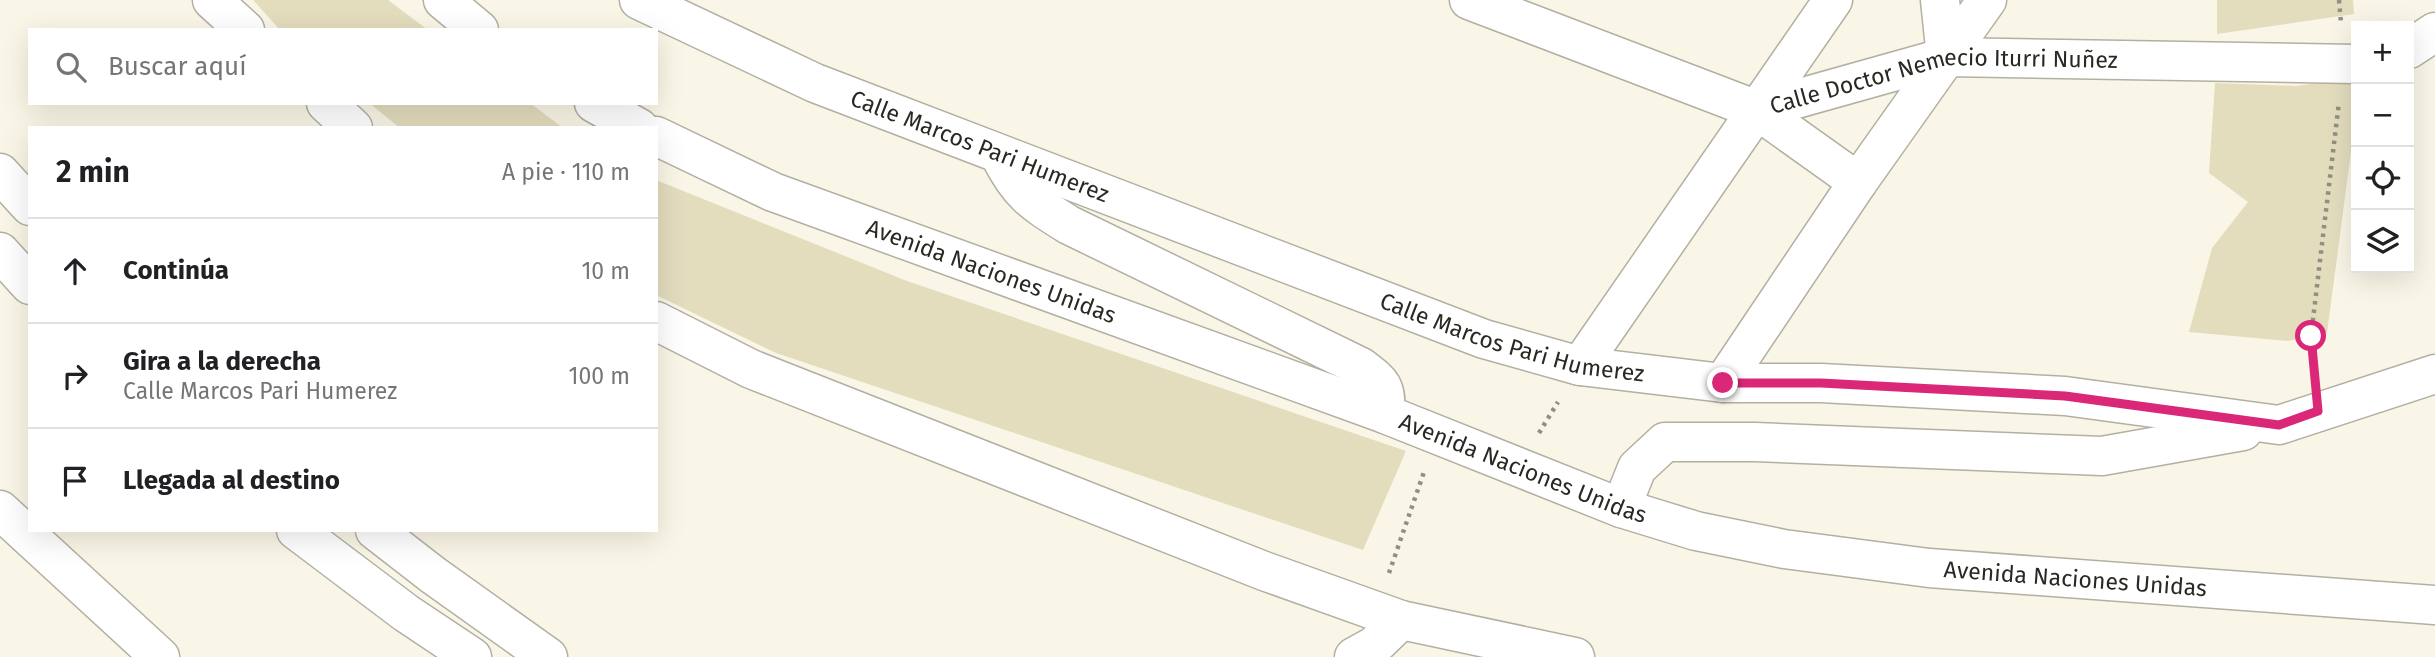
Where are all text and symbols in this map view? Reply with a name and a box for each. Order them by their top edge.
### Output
map controls [2351,21,2414,273]
button: + [2351,21,2414,84]
search box [28,28,658,105]
street label: Calle Doctor Nemecio Iturri Nuñez [1767,43,2118,120]
icon: search [52,48,90,86]
text: Buscar aquí [108,51,246,82]
street label: Calle Marcos Pari Humerez [847,84,1113,208]
button: − [2351,84,2414,147]
button: locate [2351,147,2414,210]
text: 2 min [56,154,130,190]
text: A pie · 110 m [502,158,630,186]
button: layers [2351,210,2414,273]
street label: Avenida Naciones Unidas [863,213,1120,329]
icon: ahead [56,252,94,290]
text: Continúa [123,255,229,286]
text: 10 m [581,257,630,285]
street label: Calle Marcos Pari Humerez [1376,287,1646,388]
route start [2295,320,2326,351]
text: Gira a la derecha [123,346,321,377]
icon: right [56,357,94,395]
text: 100 m [569,362,630,390]
route end [1707,367,1738,398]
text: Calle Marcos Pari Humerez [123,377,397,405]
street label: Avenida Naciones Unidas [1395,407,1650,529]
icon: arrive [56,462,94,500]
text: Llegada al destino [123,465,340,496]
street label: Avenida Naciones Unidas [1943,555,2208,602]

